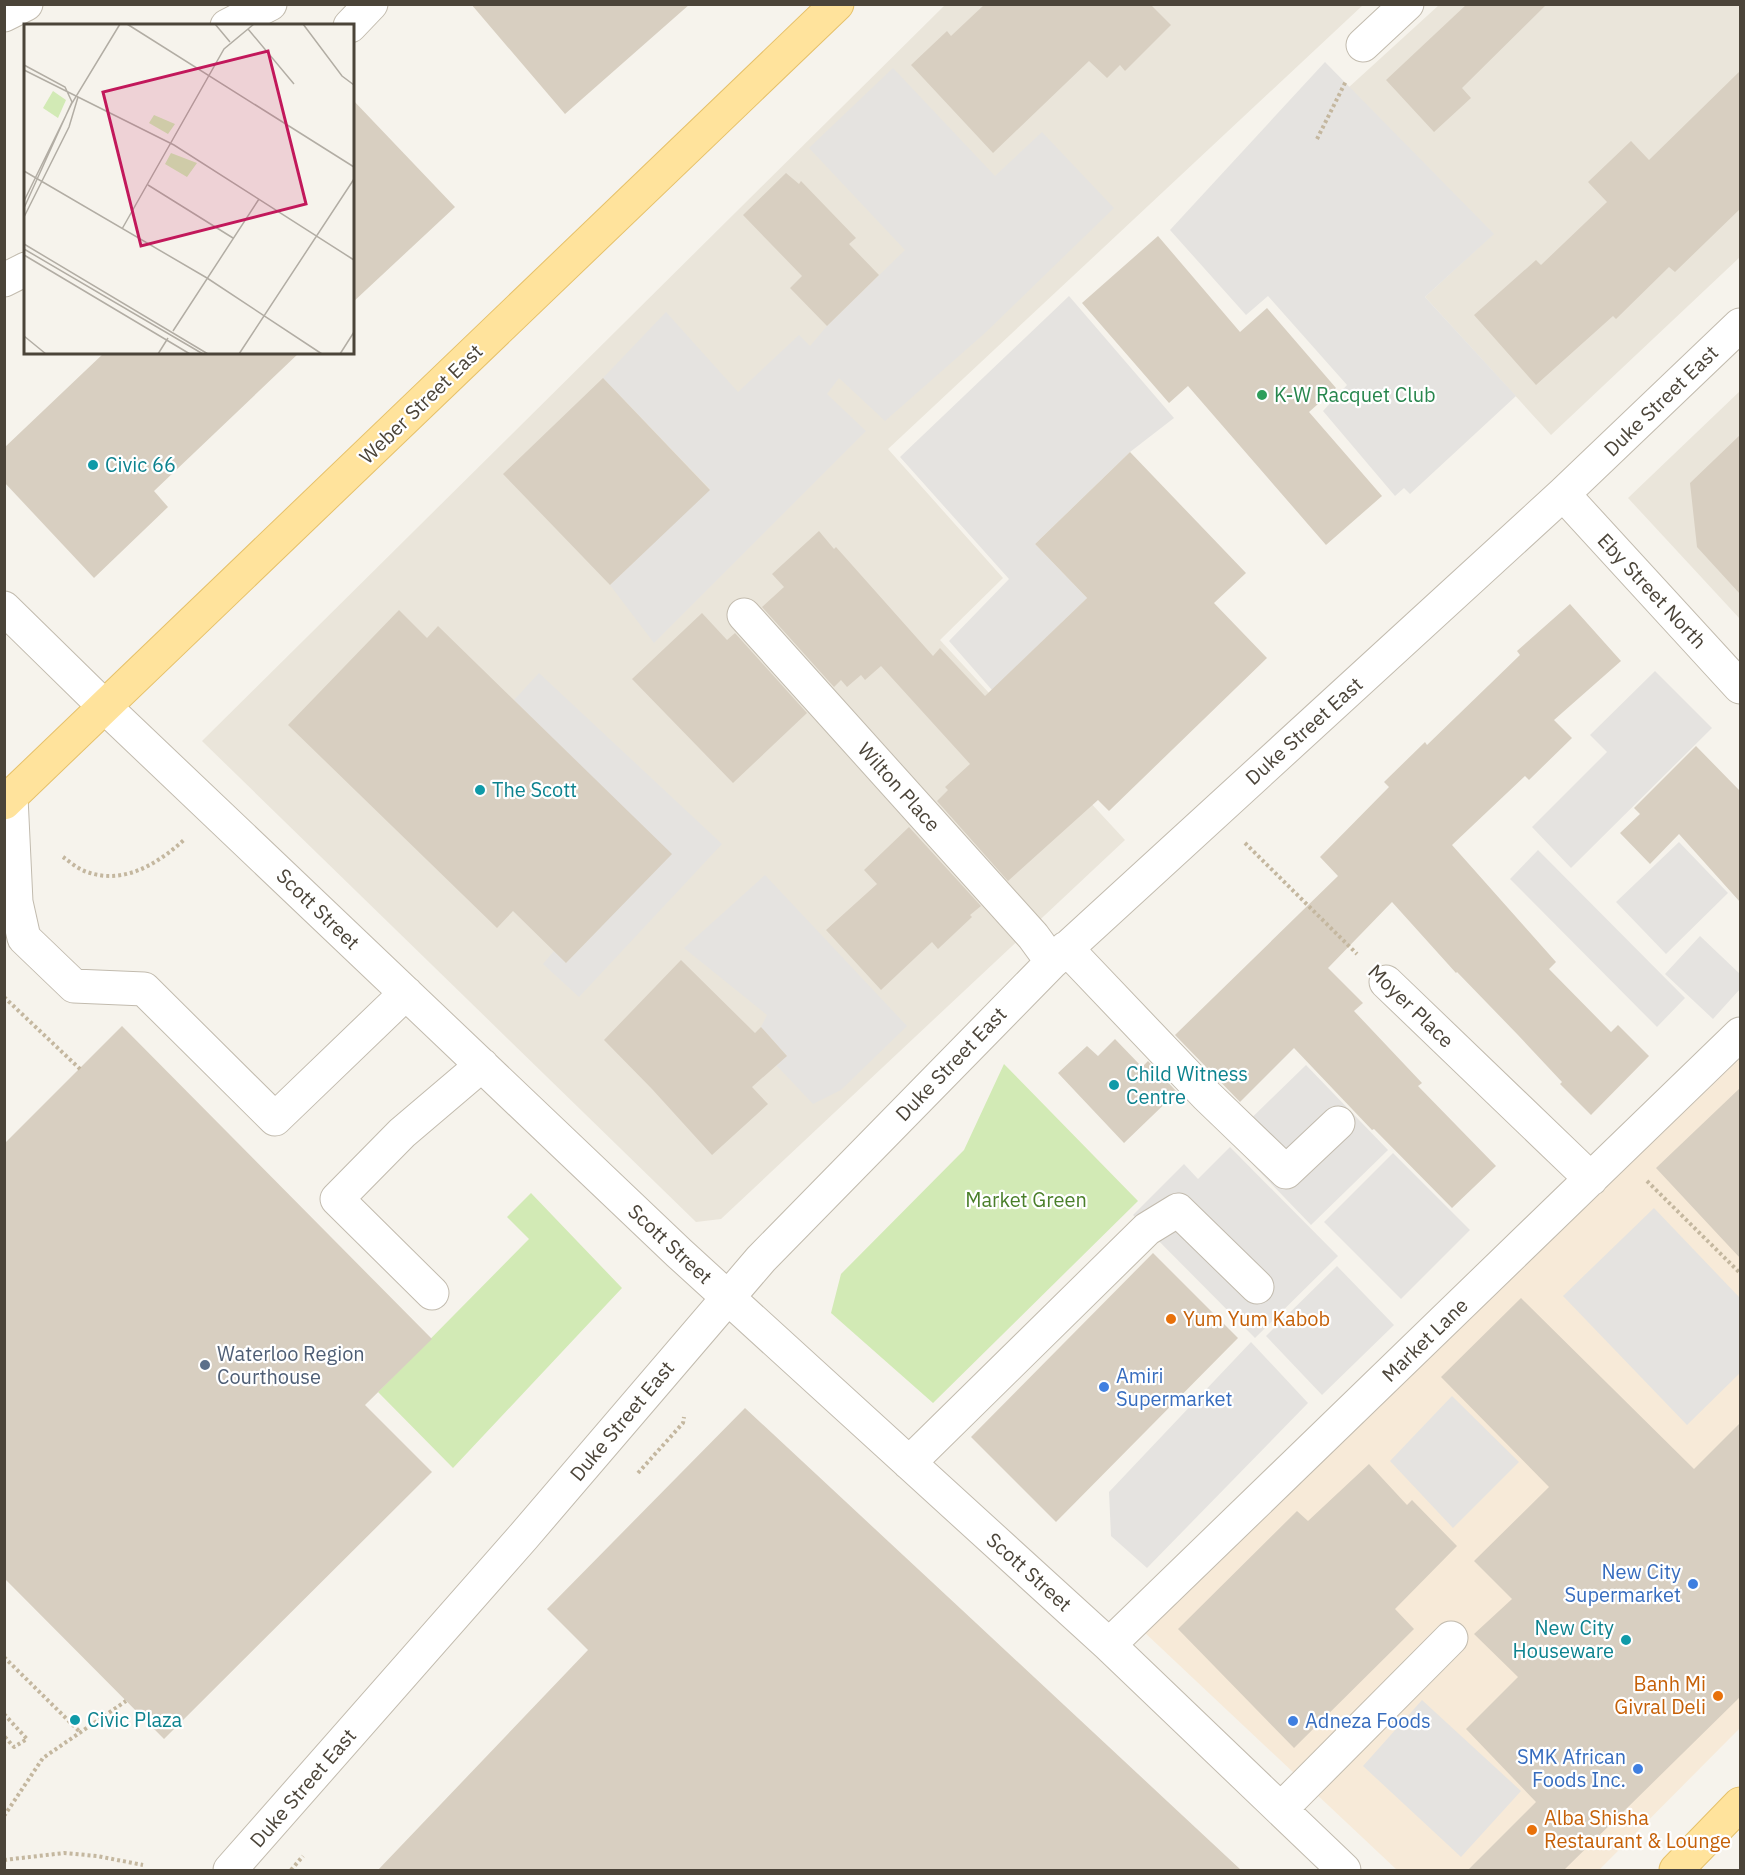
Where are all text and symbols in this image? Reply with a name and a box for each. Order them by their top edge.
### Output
inset map [24,24,354,354]
street label: Weber Street East [353,338,488,470]
street label: Duke Street East [1598,339,1724,462]
place label: K-W Racquet Club [1274,381,1436,408]
marker: K-W Racquet Club [1255,388,1269,402]
place label: Civic 66 [105,451,176,478]
marker: Civic 66 [86,458,100,472]
street label: Eby Street North [1592,527,1713,654]
street label: Duke Street East [1239,671,1368,791]
street label: Wilton Place [852,736,947,837]
place label: The Scott [492,776,577,803]
marker: The Scott [473,783,487,797]
street label: Scott Street [271,862,366,955]
street label: Moyer Place [1363,958,1460,1053]
street label: Duke Street East [889,1001,1012,1127]
place label: Child Witness Centre [1126,1060,1248,1110]
marker: Child Witness Centre [1107,1078,1121,1092]
park label: Market Green [965,1186,1087,1213]
street label: Scott Street [622,1198,718,1290]
street label: Market Lane [1376,1292,1474,1388]
place label: Yum Yum Kabob [1183,1305,1330,1332]
marker: Yum Yum Kabob [1164,1312,1178,1326]
place label: Waterloo Region Courthouse [217,1340,365,1390]
street label: Duke Street East [563,1355,680,1487]
marker: Waterloo Region Courthouse [198,1358,212,1372]
place label: Amiri Supermarket [1116,1362,1233,1412]
marker: Amiri Supermarket [1097,1380,1111,1394]
street label: Scott Street [981,1526,1078,1617]
place label: New City Supermarket [1564,1558,1681,1608]
marker: New City Supermarket [1686,1577,1700,1591]
place label: New City Houseware [1513,1614,1614,1664]
marker: New City Houseware [1619,1633,1633,1647]
place label: Banh Mi Givral Deli [1614,1670,1706,1720]
marker: Banh Mi Givral Deli [1711,1689,1725,1703]
place label: Civic Plaza [87,1706,183,1733]
place label: Adneza Foods [1305,1707,1431,1734]
marker: Civic Plaza [68,1713,82,1727]
marker: Adneza Foods [1286,1714,1300,1728]
street label: Duke Street East [243,1723,362,1853]
place label: SMK African Foods Inc. [1517,1743,1626,1793]
marker: SMK African Foods Inc. [1631,1762,1645,1776]
place label: Alba Shisha Restaurant & Lounge [1544,1804,1731,1854]
marker: Alba Shisha Restaurant & Lounge [1525,1823,1539,1837]

